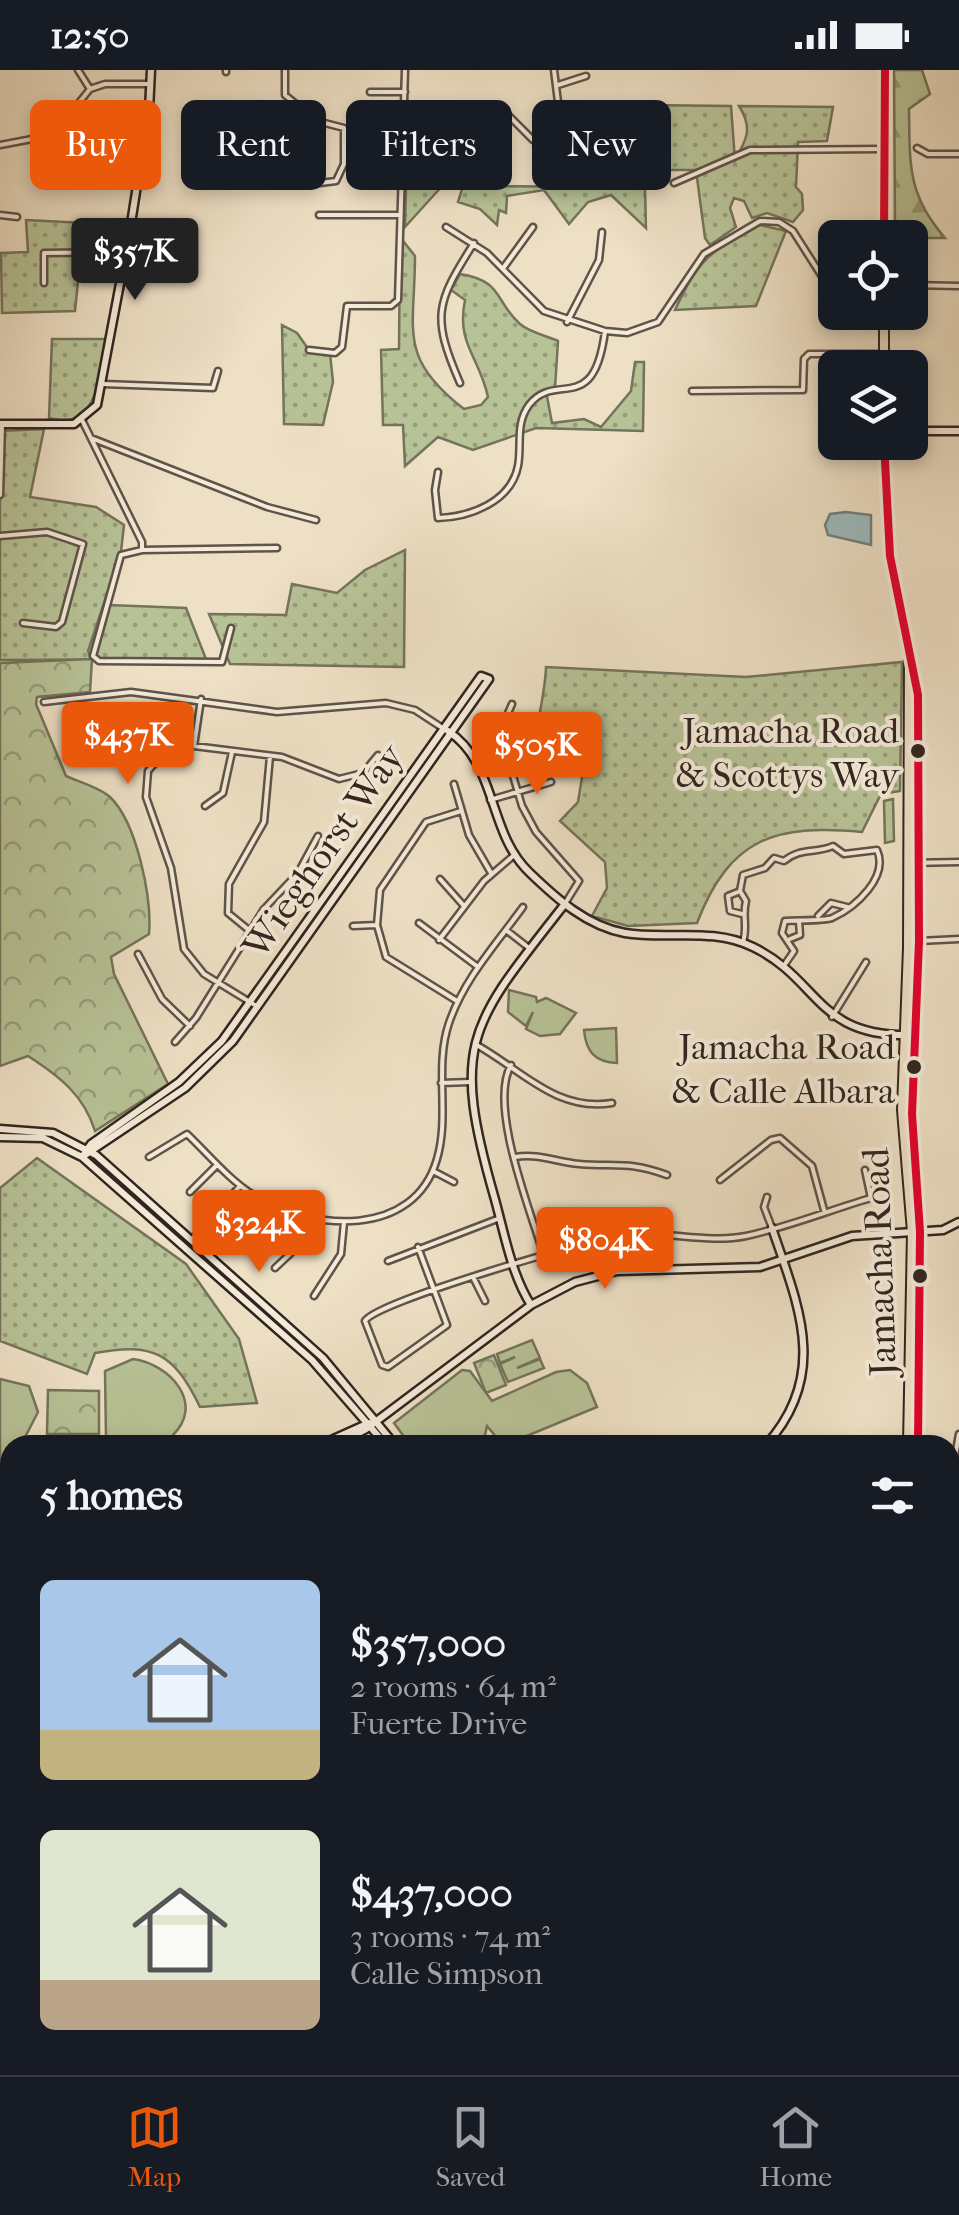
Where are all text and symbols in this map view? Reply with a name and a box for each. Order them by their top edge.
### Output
text: 12:50 [50,13,130,58]
chip: Buy [30,100,161,190]
chip: Rent [181,100,326,190]
chip: Filters [346,100,512,190]
chip: New [532,100,671,190]
pin: $357K [65,218,205,303]
map controls [818,220,928,460]
button: locate [818,220,928,330]
text: $357K [93,232,177,269]
button: layers [818,350,928,460]
pin: $437K [58,702,198,787]
place label: Jamacha Road & Scottys Way [675,710,901,796]
pin: $505K [467,712,607,797]
text: $437K [84,716,172,753]
text: $505K [494,726,580,763]
street label: Wieghorst Way [232,734,415,968]
marker: Jamacha Road & Scottys Way [908,741,928,761]
place label: Jamacha Road & Calle Albara [671,1026,895,1112]
marker: Jamacha Road & Calle Albara [904,1057,924,1077]
street label: Jamacha Road [853,1147,906,1380]
pin: $324K [189,1190,329,1275]
text: $324K [214,1204,304,1241]
pin: $804K [535,1207,675,1292]
text: $804K [558,1221,652,1258]
unlabelled marker [910,1266,930,1286]
icon: filters [865,1468,920,1523]
text: 5 homes [40,1471,183,1520]
text: $357,000 [350,1619,506,1668]
icon: home [120,1620,240,1740]
text: 2 rooms · 64 m² [350,1668,556,1705]
text: Fuerte Drive [350,1705,527,1742]
text: $437,000 [350,1869,513,1918]
icon: home [120,1870,240,1990]
text: 3 rooms · 74 m² [350,1918,550,1955]
text: Calle Simpson [350,1955,543,1992]
tab: Map [127,2100,182,2193]
tab: Saved [436,2100,505,2193]
tab: Home [759,2100,832,2193]

